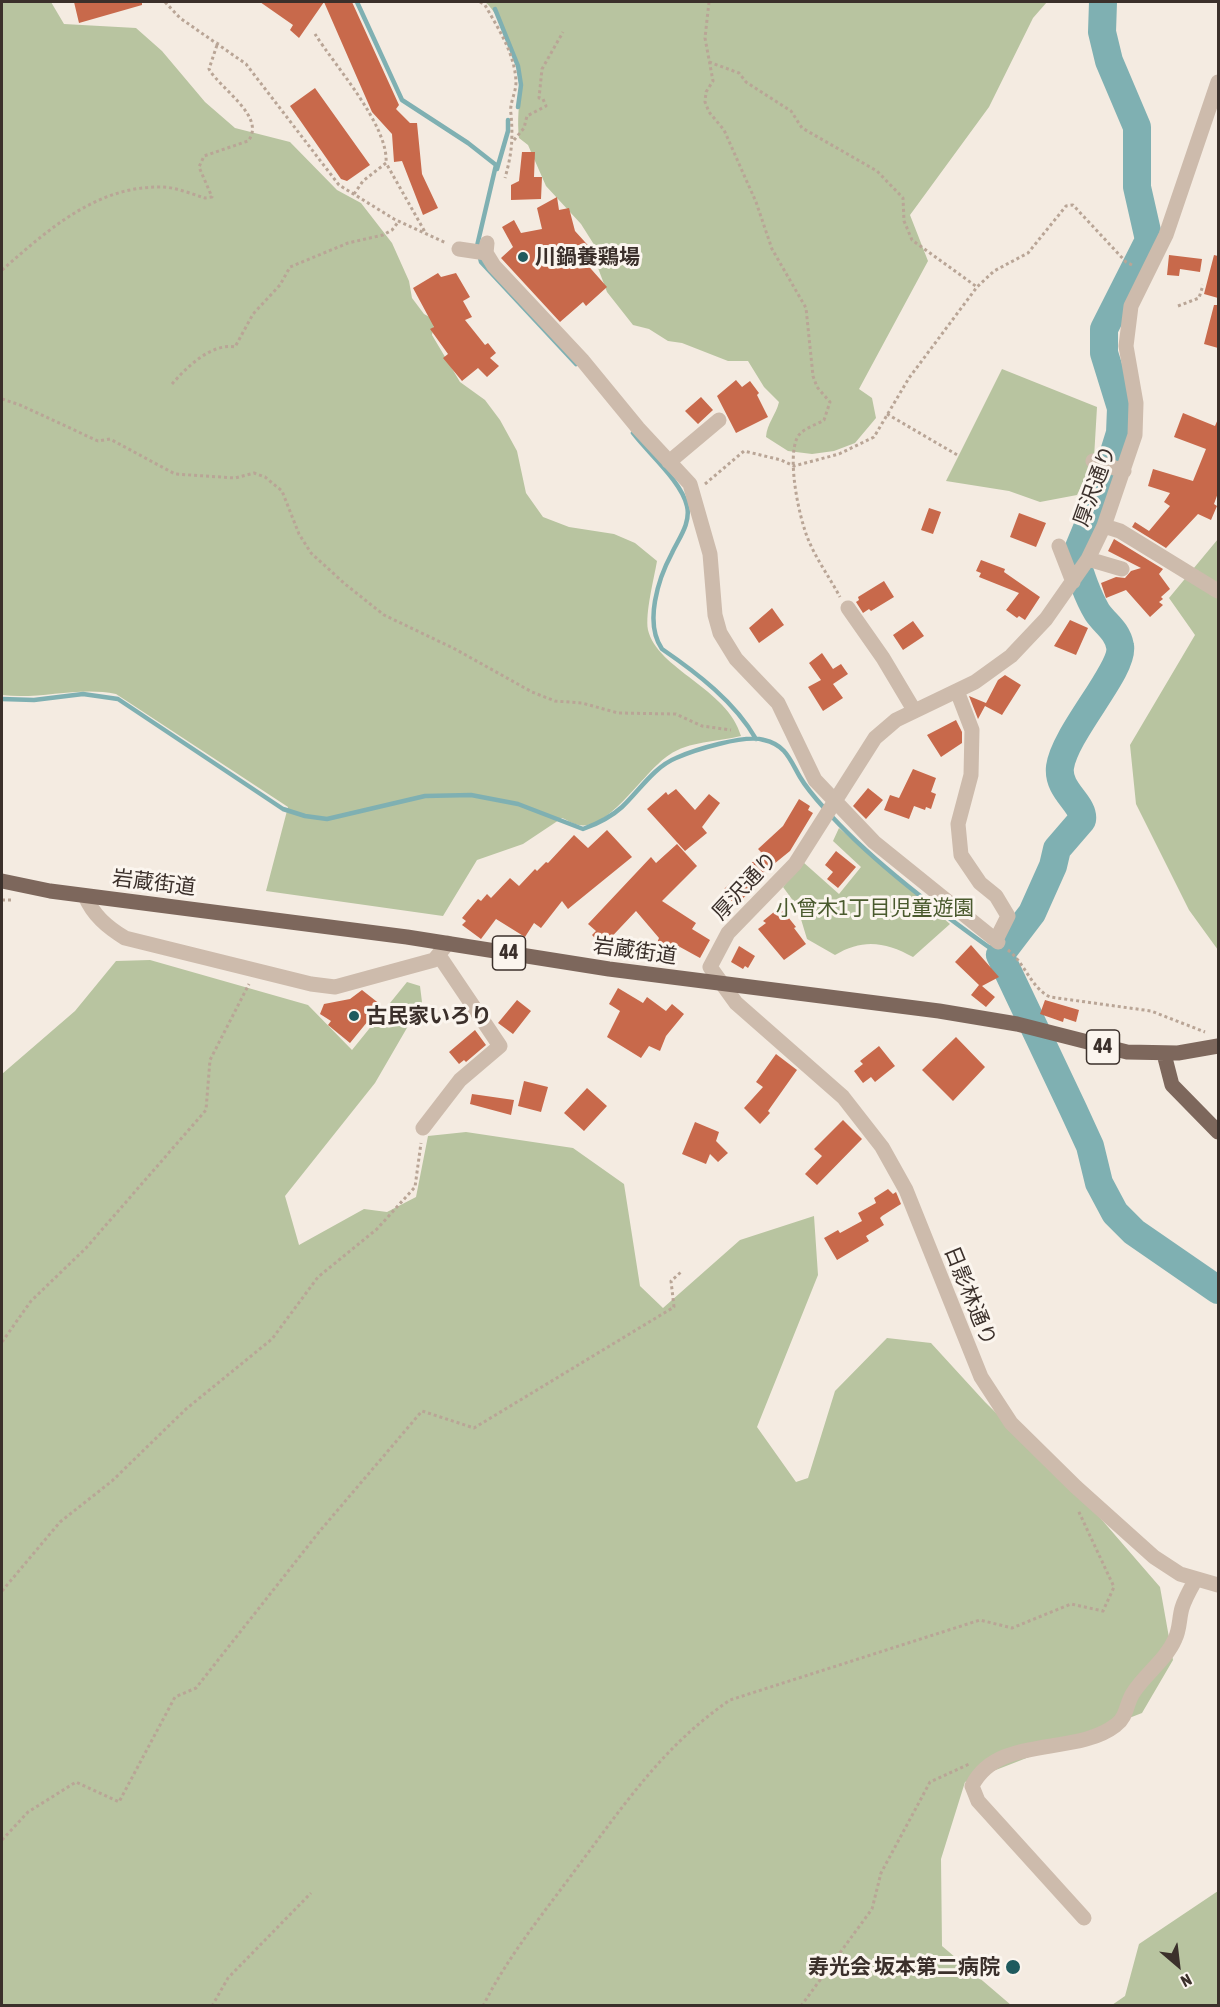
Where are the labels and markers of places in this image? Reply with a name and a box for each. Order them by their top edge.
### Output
place label: 川鍋養鶏場 [535,244,640,270]
marker: 川鍋養鶏場 [516,250,530,264]
place label: 古民家いろり [366,1003,492,1029]
marker: 古民家いろり [347,1009,361,1023]
place label: 寿光会 坂本第二病院 [808,1954,1000,1980]
marker: 寿光会 坂本第二病院 [1004,1958,1022,1976]

